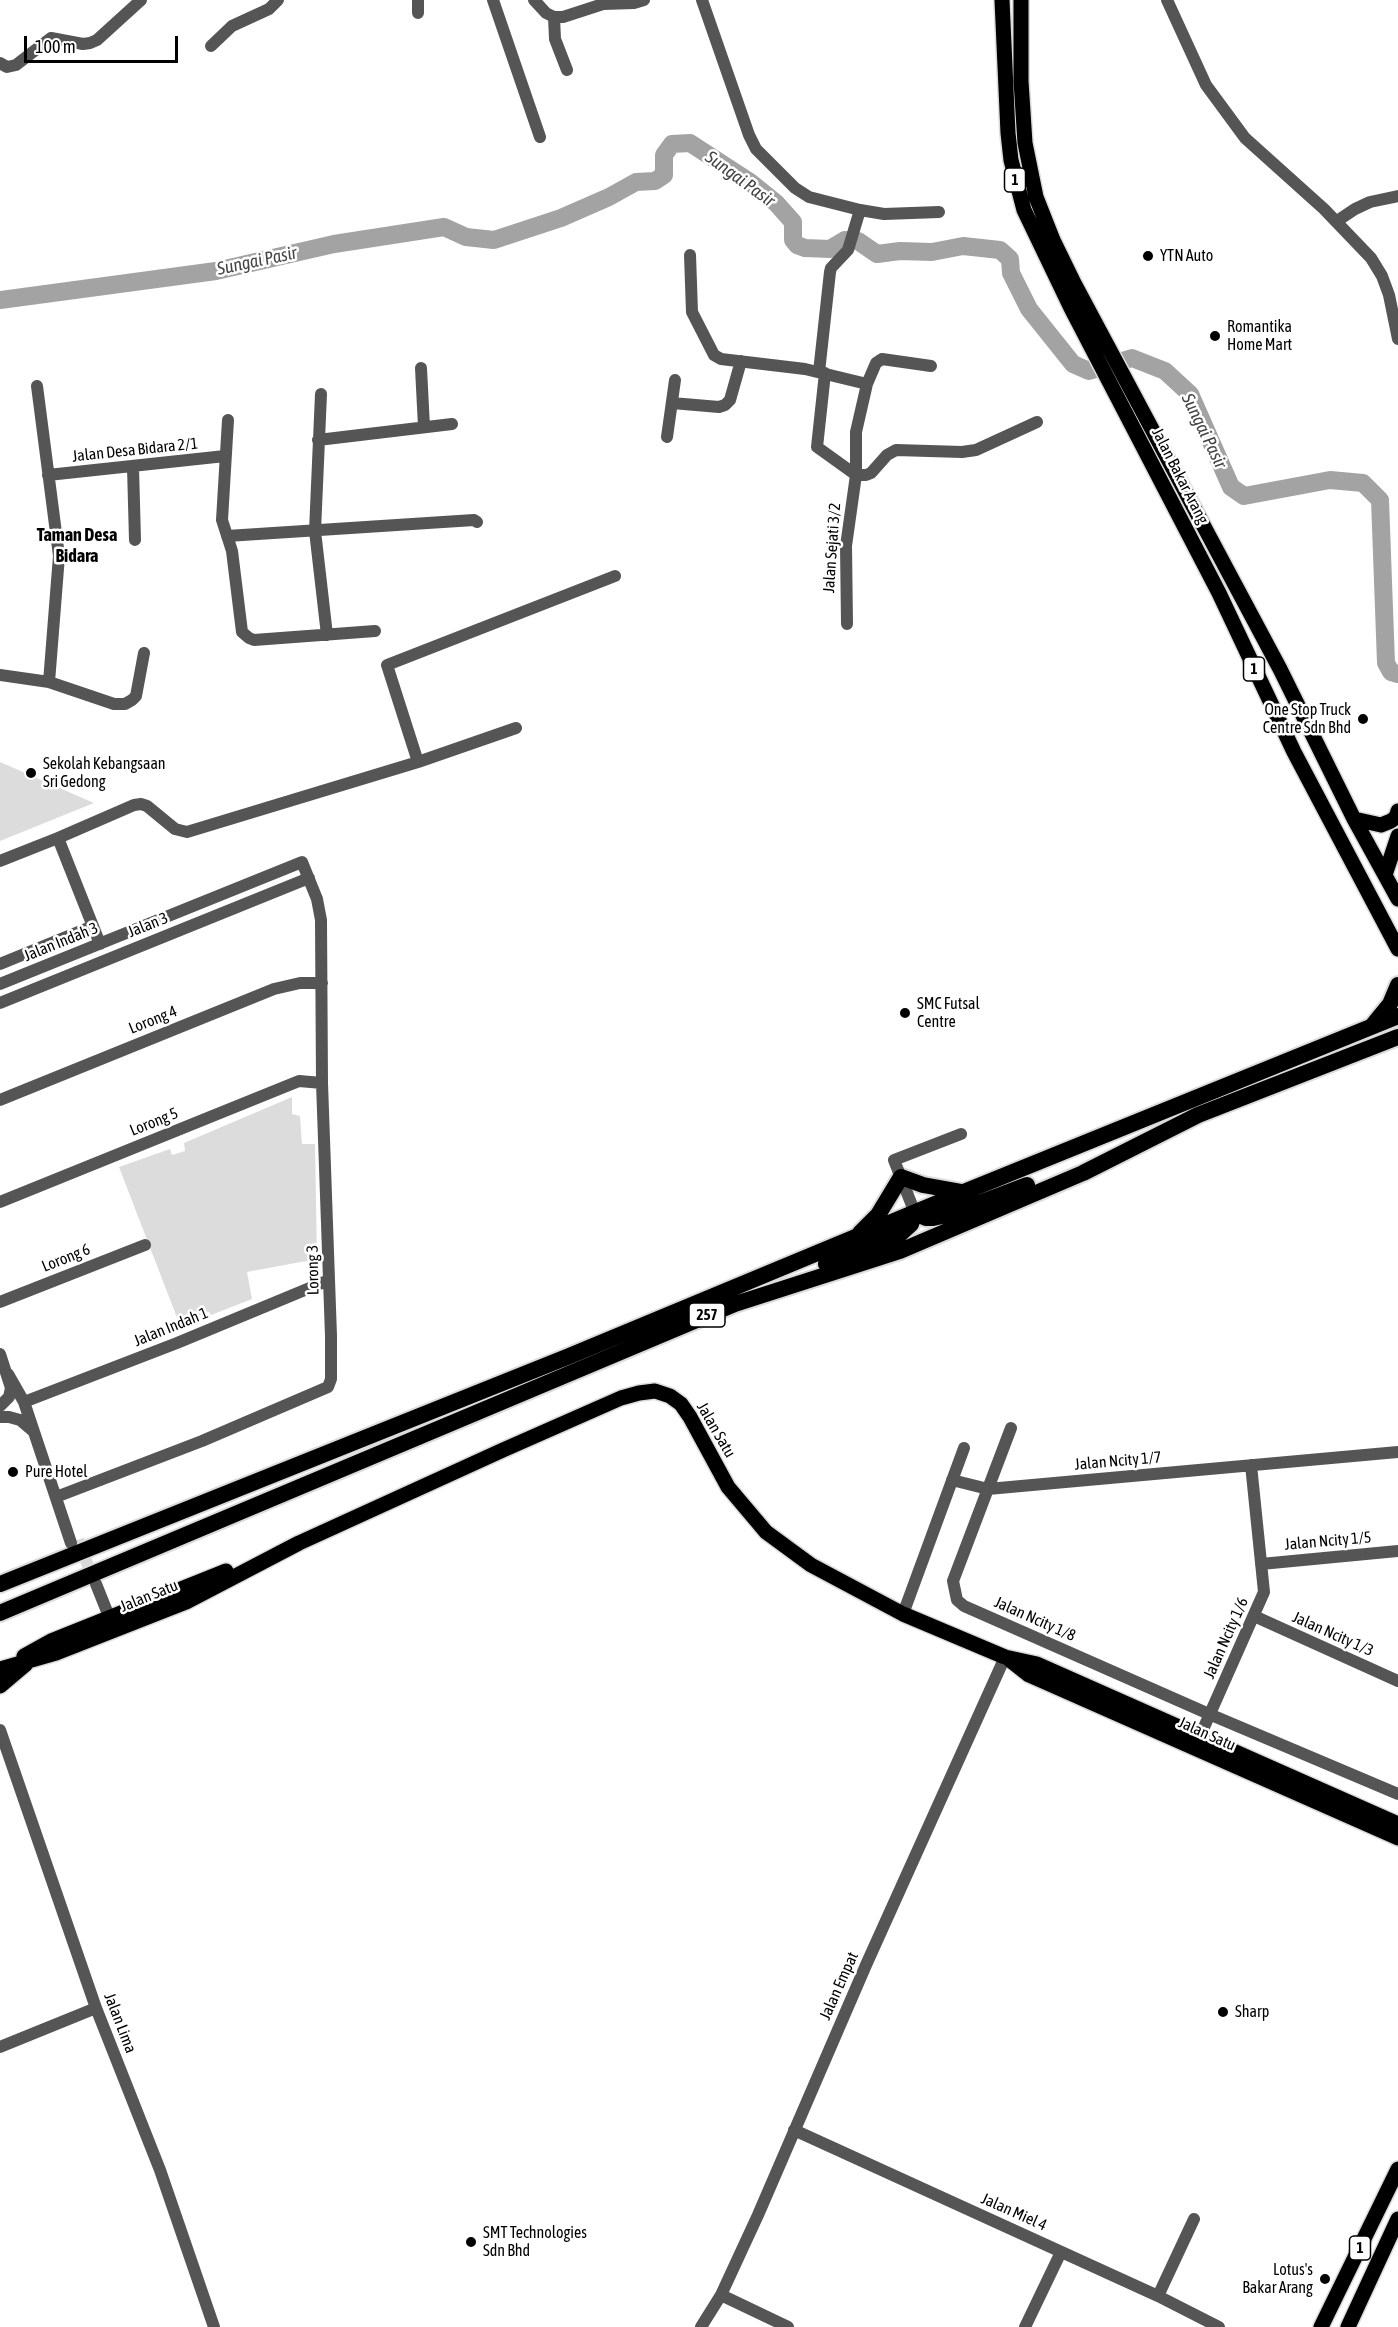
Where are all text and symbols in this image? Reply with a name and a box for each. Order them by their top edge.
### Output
scale bar [27,24,182,62]
text: 100 m [35,36,76,57]
water label: Sungai Pasir [701,146,779,212]
road number: 1 [1004,168,1026,192]
water label: Sungai Pasir [215,242,299,280]
place label: YTN Auto [1160,246,1213,266]
marker: YTN Auto [1141,249,1155,263]
place label: Romantika Home Mart [1227,317,1292,355]
marker: Romantika Home Mart [1208,329,1222,343]
water label: Sungai Pasir [1177,390,1231,472]
street label: Jalan Bakar Arang [1148,425,1212,527]
street label: Jalan Desa Bidara 2/1 [71,434,199,466]
street label: Jalan Sejati 3/2 [819,502,845,594]
district label: Taman Desa Bidara [37,524,117,566]
road number: 1 [1244,657,1264,681]
place label: One Stop Truck Centre Sdn Bhd [1263,700,1351,738]
marker: One Stop Truck Centre Sdn Bhd [1356,712,1370,726]
place label: Sekolah Kebangsaan Sri Gedong [43,754,166,792]
marker: Sekolah Kebangsaan Sri Gedong [24,766,38,780]
street label: Jalan 3 [125,908,171,942]
street label: Jalan Indah 3 [21,918,101,966]
place label: SMC Futsal Centre [917,994,980,1032]
street label: Lorong 4 [126,1002,180,1038]
marker: SMC Futsal Centre [898,1006,912,1020]
street label: Lorong 5 [127,1104,181,1140]
street label: Lorong 6 [39,1240,93,1276]
street label: Lorong 3 [303,1245,323,1295]
street label: Jalan Indah 1 [131,1303,211,1351]
road number: 257 [689,1303,725,1327]
street label: Jalan Satu [693,1399,739,1461]
street label: Jalan Ncity 1/7 [1074,1448,1162,1474]
place label: Pure Hotel [25,1462,88,1482]
marker: Pure Hotel [6,1465,20,1479]
street label: Jalan Ncity 1/5 [1284,1528,1372,1554]
street label: Jalan Satu [117,1576,181,1616]
street label: Jalan Ncity 1/8 [991,1593,1079,1645]
street label: Jalan Ncity 1/6 [1200,1594,1252,1682]
street label: Jalan Ncity 1/3 [1289,1608,1377,1660]
street label: Jalan Satu [1175,1713,1239,1755]
street label: Jalan Empat [816,1949,862,2023]
street label: Jalan Lima [100,1990,140,2056]
place label: Sharp [1235,2002,1269,2022]
marker: Sharp [1216,2005,1230,2019]
street label: Jalan Miel 4 [978,2189,1050,2235]
place label: SMT Technologies Sdn Bhd [483,2223,587,2261]
marker: SMT Technologies Sdn Bhd [464,2235,478,2249]
road number: 1 [1350,2236,1370,2260]
place label: Lotus's Bakar Arang [1242,2260,1313,2298]
marker: Lotus's Bakar Arang [1318,2272,1332,2286]

